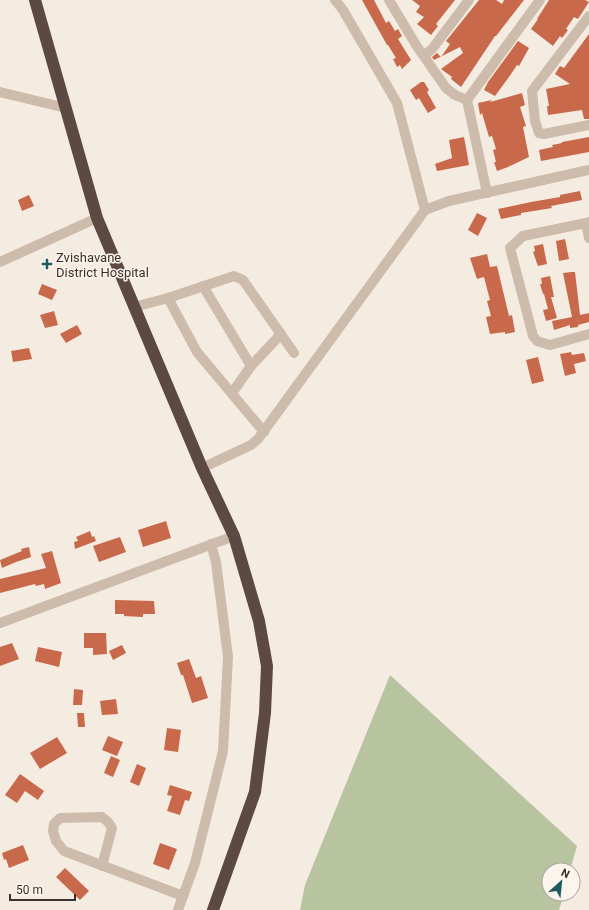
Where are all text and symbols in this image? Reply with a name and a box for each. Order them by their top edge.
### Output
place label: Zvishavane District Hospital [56,250,149,280]
marker: Zvishavane District Hospital [41,258,53,270]
north arrow [541,862,581,902]
text: N [559,866,572,881]
scale bar [10,876,75,902]
text: 50 m [16,883,43,897]

